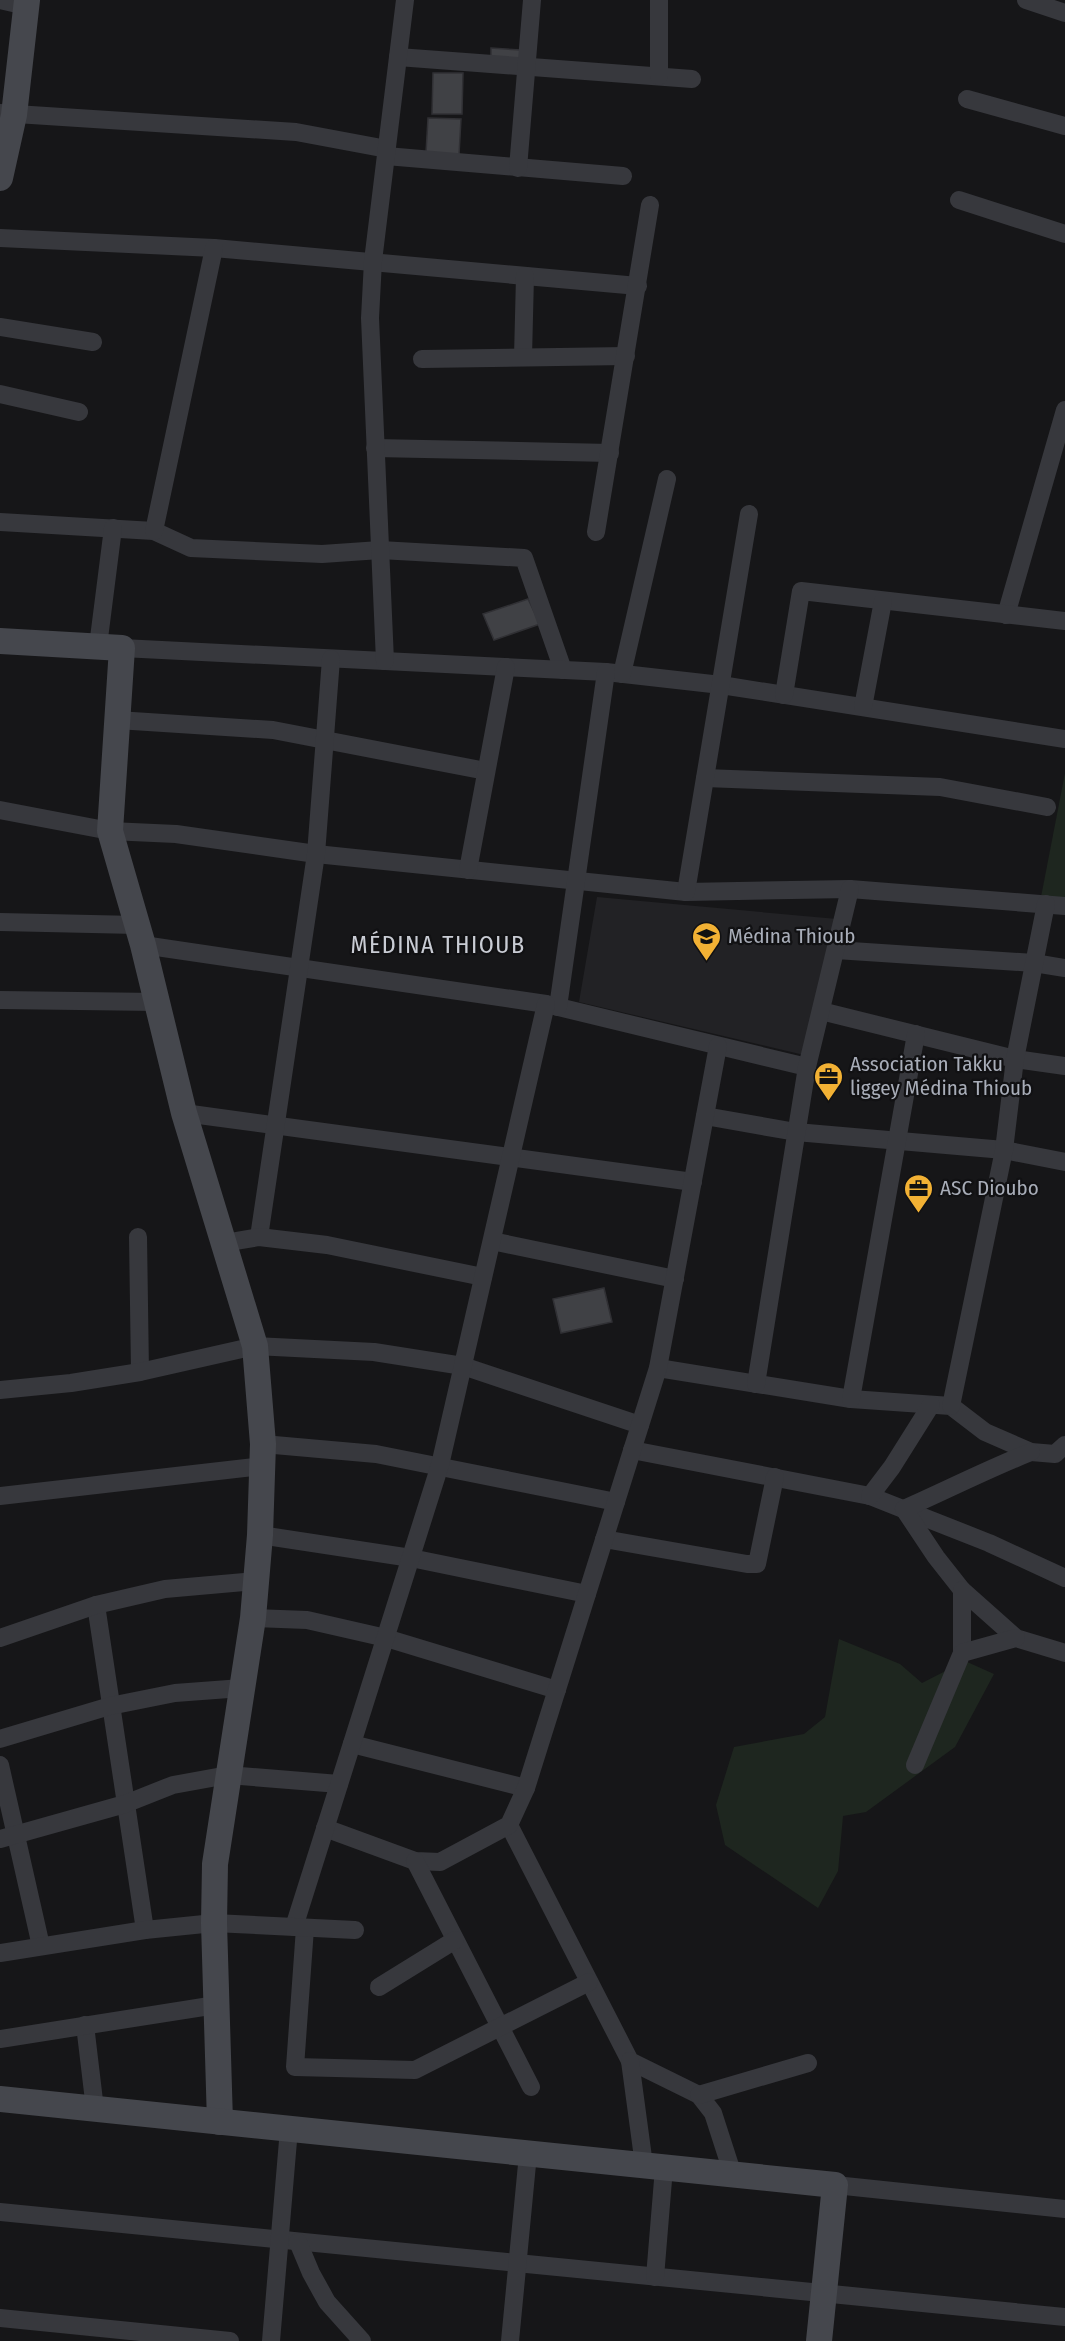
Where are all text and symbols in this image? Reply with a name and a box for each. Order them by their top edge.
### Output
school or university icon: Médina Thioub [691,920,723,962]
place label: Médina Thioub [728,923,855,949]
district label: MÉDINA THIOUB [350,930,526,959]
place label: Association Takku liggey Médina Thioub [850,1051,1032,1101]
office icon: Association Takku liggey Médina Thioub [813,1060,845,1102]
office icon: ASC Dioubo [903,1172,935,1214]
place label: ASC Dioubo [940,1175,1039,1201]

